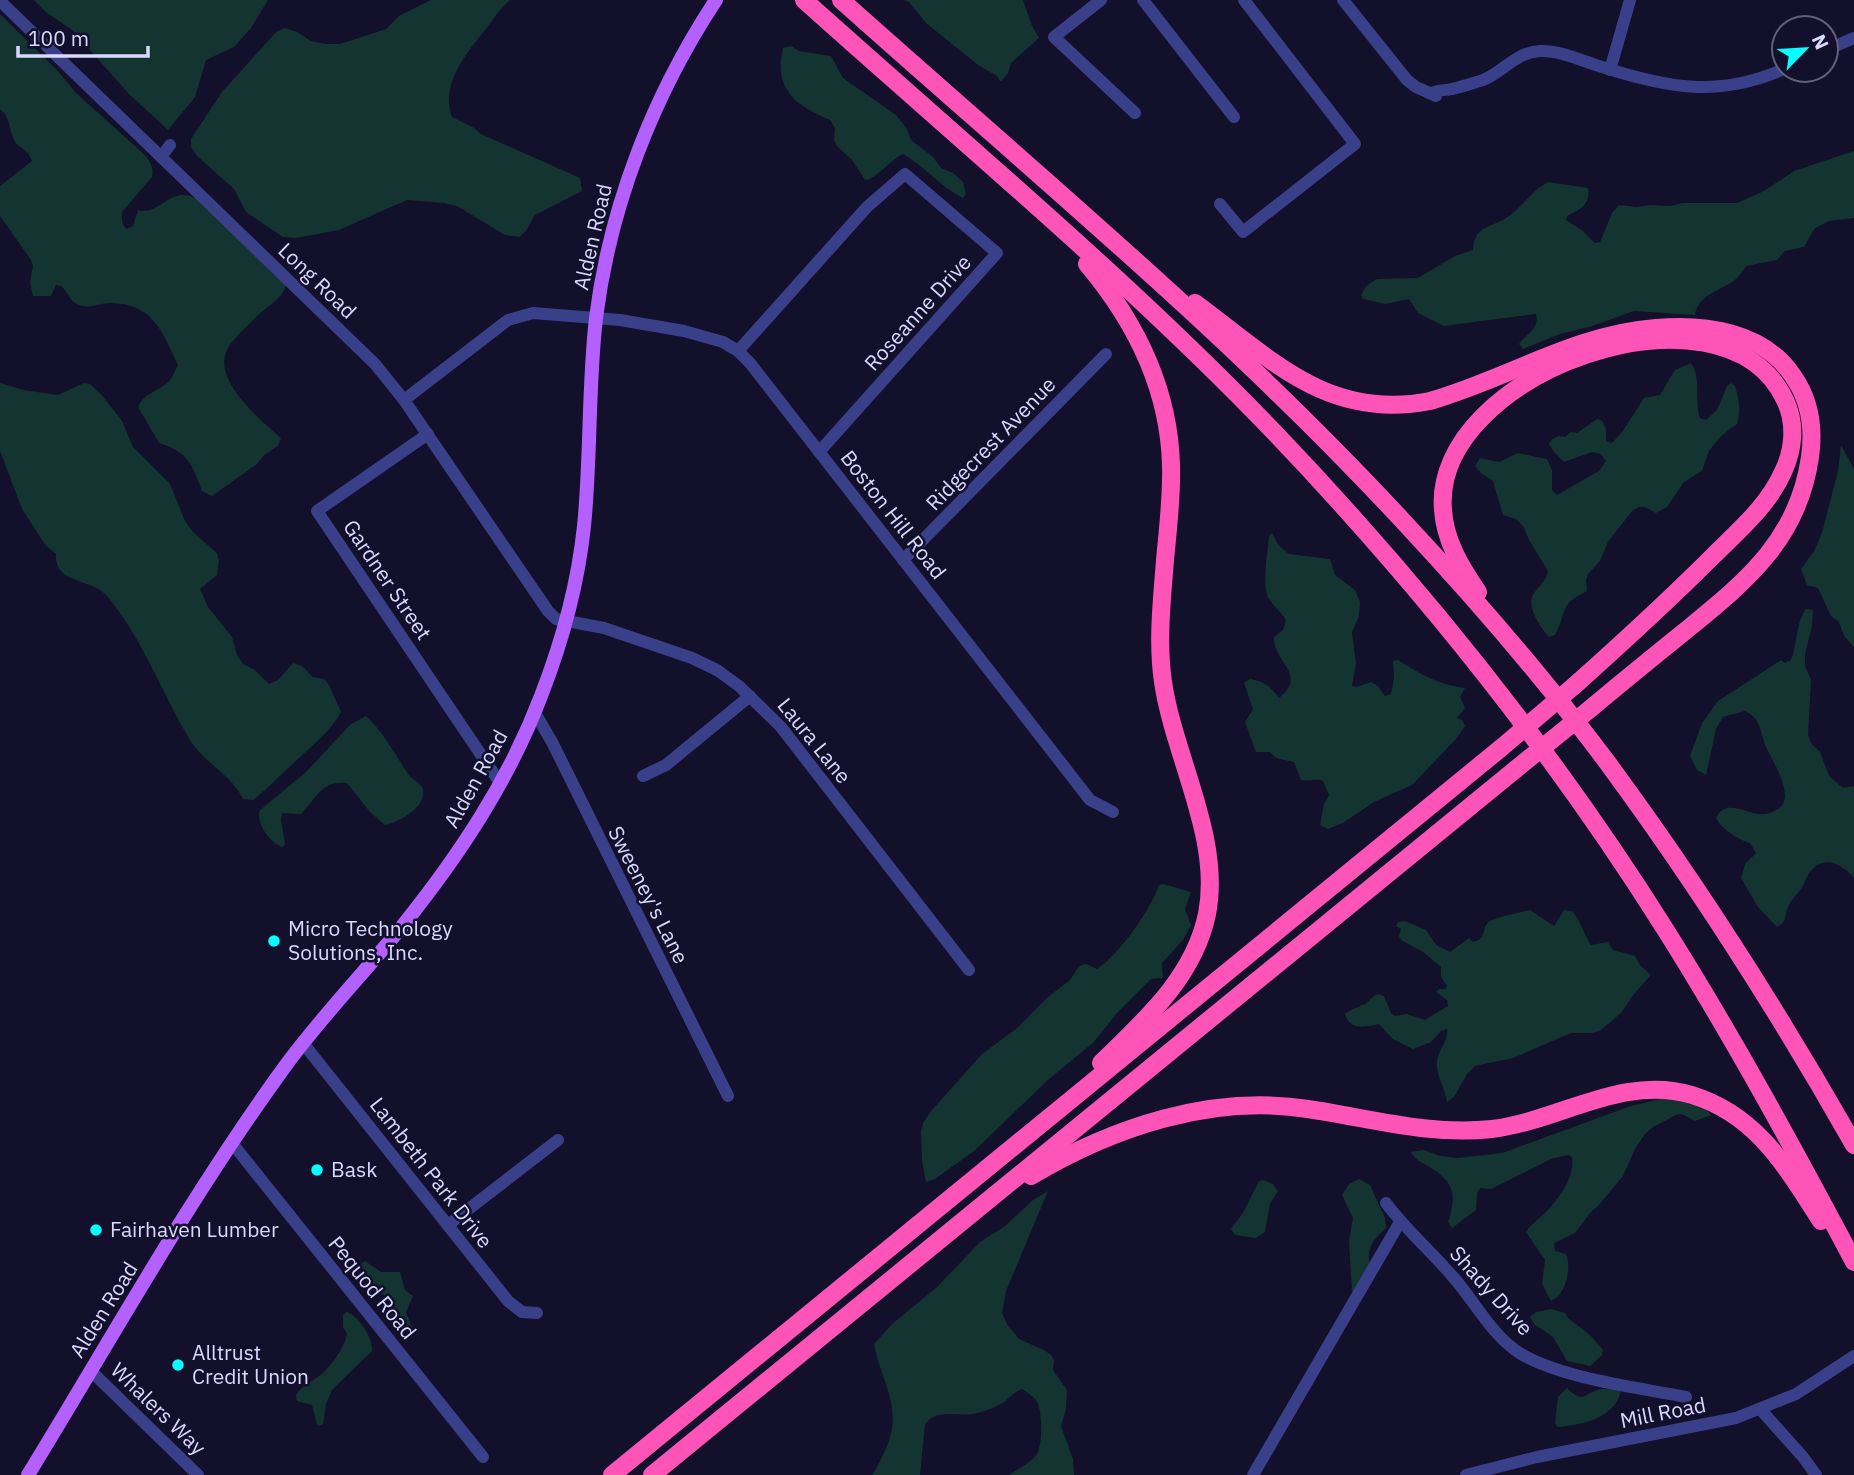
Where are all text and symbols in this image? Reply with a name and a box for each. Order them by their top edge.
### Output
scale bar [18,14,147,58]
north arrow [1770,14,1840,84]
text: 100 m [28,24,89,52]
text: N [1807,31,1834,53]
street label: Alden Road [566,181,618,293]
street label: Long Road [273,236,363,325]
street label: Roseanne Drive [858,248,977,376]
street label: Ridgecrest Avenue [919,370,1061,516]
street label: Boston Hill Road [835,444,953,585]
street label: Gardner Street [337,514,438,645]
street label: Laura Lane [772,692,858,789]
street label: Alden Road [437,724,514,833]
street label: Sweeney's Lane [602,821,696,968]
place label: Micro Technology Solutions, Inc. [288,914,453,966]
marker: Micro Technology Solutions, Inc. [266,933,282,949]
street label: Lambeth Park Drive [364,1091,500,1254]
place label: Bask [331,1155,377,1183]
marker: Bask [309,1162,325,1178]
place label: Fairhaven Lumber [110,1215,279,1243]
marker: Fairhaven Lumber [88,1222,104,1238]
street label: Pequod Road [323,1230,423,1345]
street label: Shady Drive [1444,1239,1540,1341]
street label: Alden Road [63,1256,144,1363]
place label: Alltrust Credit Union [192,1338,309,1390]
street label: Whalers Way [105,1356,213,1461]
marker: Alltrust Credit Union [170,1357,186,1373]
street label: Mill Road [1618,1390,1708,1434]

